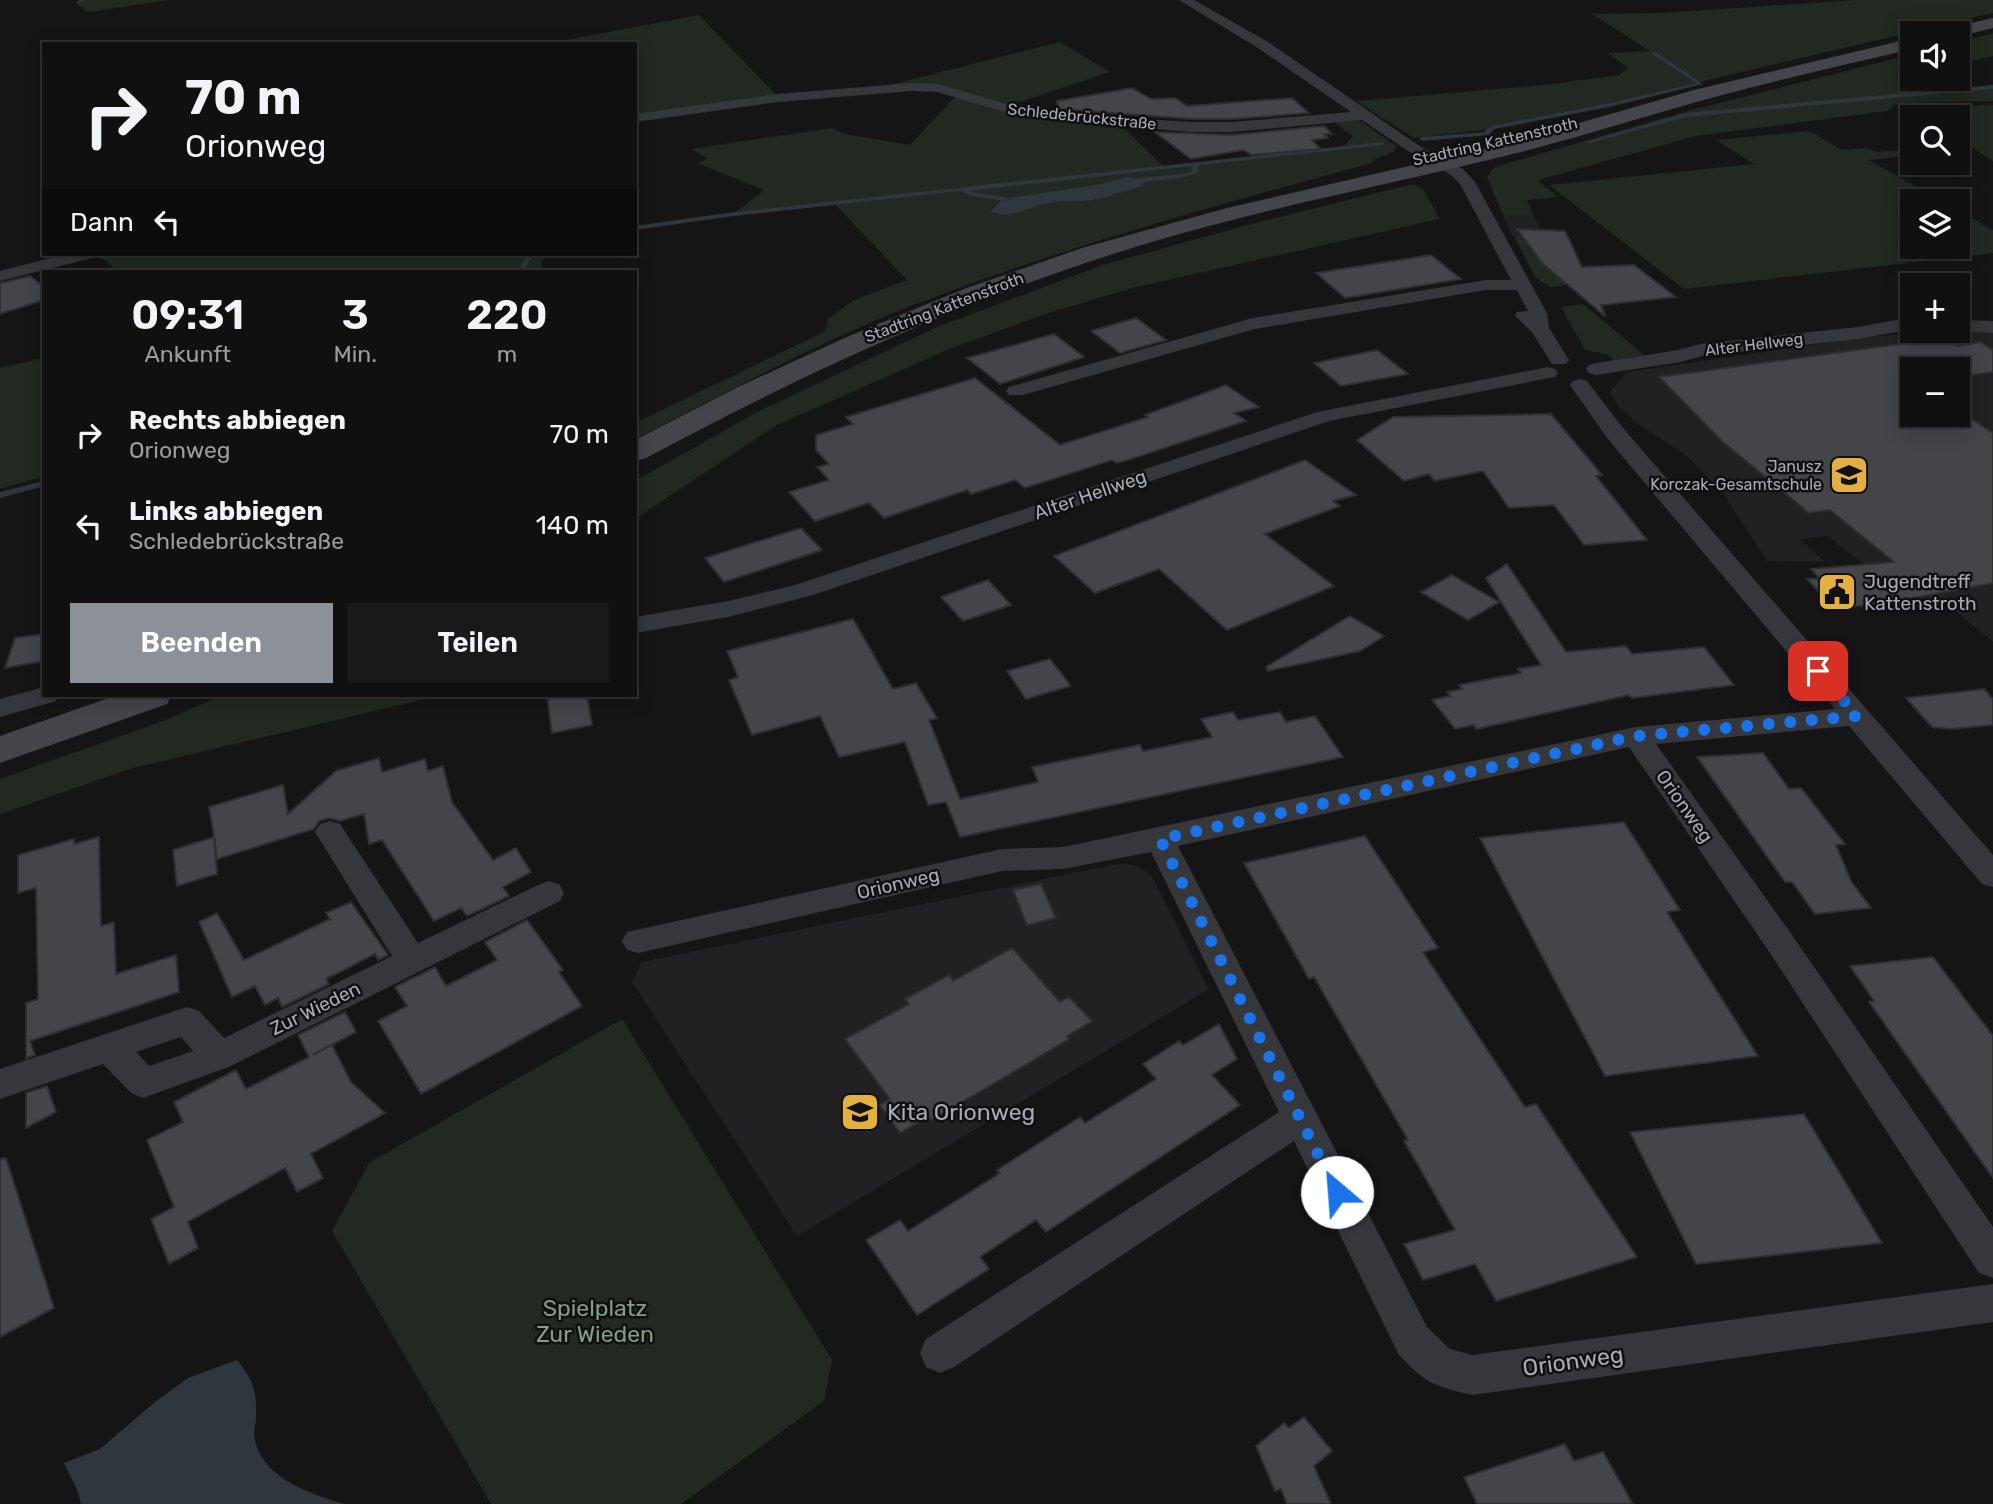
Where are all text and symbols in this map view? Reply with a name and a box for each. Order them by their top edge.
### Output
map controls [1900,21,1970,427]
button: sound [1900,21,1970,91]
text: 70 m [185,68,302,126]
icon: right [70,70,161,161]
street label: Schledebrückstraße [1007,99,1157,134]
button: search [1900,105,1970,175]
street label: Stadtring Kattenstroth [1411,113,1579,170]
text: Orionweg [185,127,326,165]
button: layers [1900,189,1970,259]
icon: left [148,203,186,241]
text: Dann [70,207,134,238]
street label: Stadtring Kattenstroth [862,268,1026,347]
button: + [1900,273,1970,343]
text: 09:31 [131,290,244,340]
text: 3 [342,290,369,340]
text: 220 [466,290,548,340]
street label: Alter Hellweg [1704,329,1804,360]
text: Ankunft [144,340,231,368]
text: Min. [334,340,377,368]
text: m [497,340,517,368]
button: − [1900,357,1970,427]
text: Rechts abbiegen [129,405,346,436]
icon: right [70,416,108,454]
text: 70 m [550,419,609,450]
text: Orionweg [129,436,231,464]
school or university icon: Janusz Korczak-Gesamtschule [1828,454,1870,496]
place label: Janusz Korczak-Gesamtschule [1650,457,1822,494]
street label: Alter Hellweg [1031,465,1149,524]
text: Links abbiegen [129,496,323,527]
icon: left [70,507,108,545]
text: 140 m [536,510,609,541]
text: Schledebrückstraße [129,527,344,555]
place label: Jugendtreff Kattenstroth [1864,570,1977,615]
public building icon: Jugendtreff Kattenstroth [1816,571,1858,613]
button: Beenden [70,603,333,683]
button: Teilen [347,603,609,683]
pin [1788,641,1848,701]
icon: arrive [1799,652,1837,690]
street label: Orionweg [1651,765,1718,847]
street label: Orionweg [855,863,942,904]
street label: Zur Wieden [266,977,364,1040]
school or university icon: Kita Orionweg [839,1091,881,1133]
place label: Kita Orionweg [887,1098,1035,1126]
position arrow [1300,1155,1374,1229]
park label: Spielplatz Zur Wieden [536,1294,654,1348]
street label: Orionweg [1521,1340,1625,1382]

